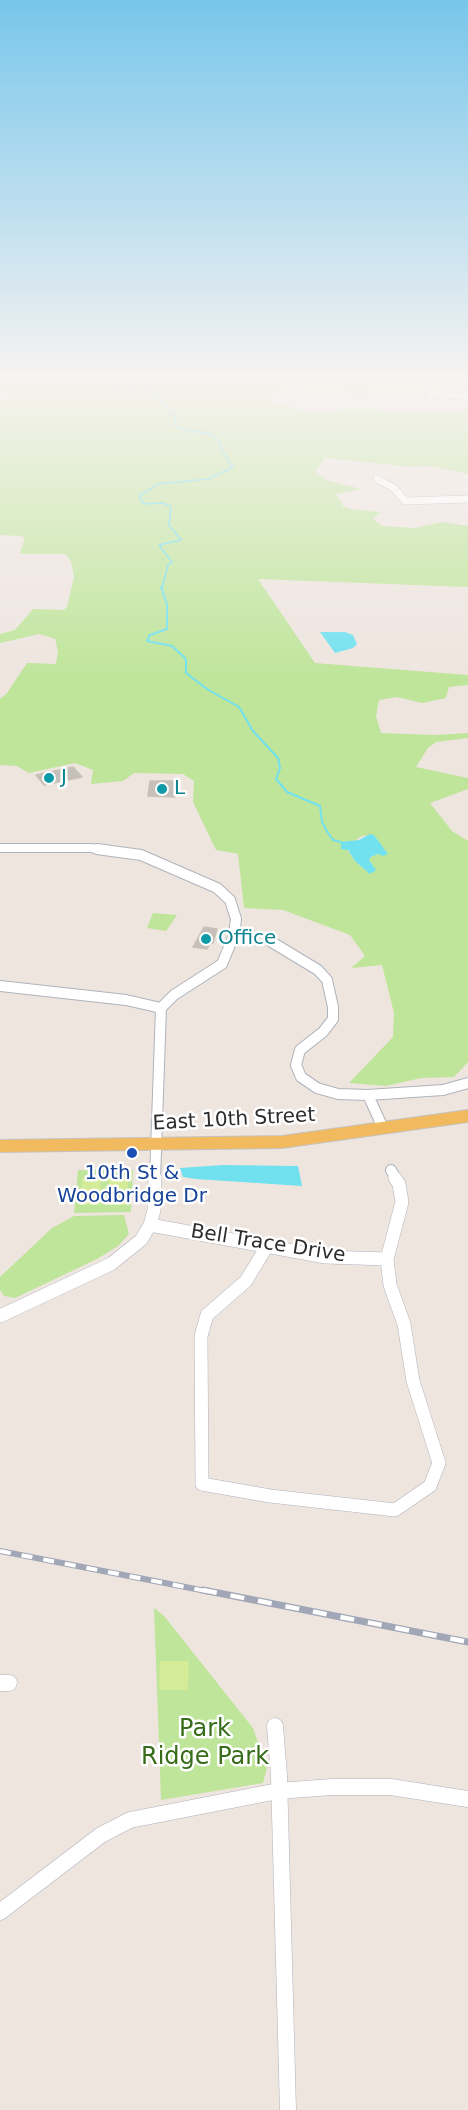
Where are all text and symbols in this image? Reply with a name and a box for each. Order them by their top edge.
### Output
place label: J [61,766,67,790]
marker: J [42,771,56,785]
place label: L [174,777,185,801]
marker: L [155,782,169,796]
place label: Office [218,927,276,951]
marker: Office [199,932,213,946]
street label: East 10th Street [152,1104,316,1136]
marker: 10th St & Woodbridge Dr [125,1146,139,1160]
place label: 10th St & Woodbridge Dr [57,1162,207,1209]
street label: Bell Trace Drive [189,1220,347,1268]
park label: Park Ridge Park [141,1716,269,1772]

